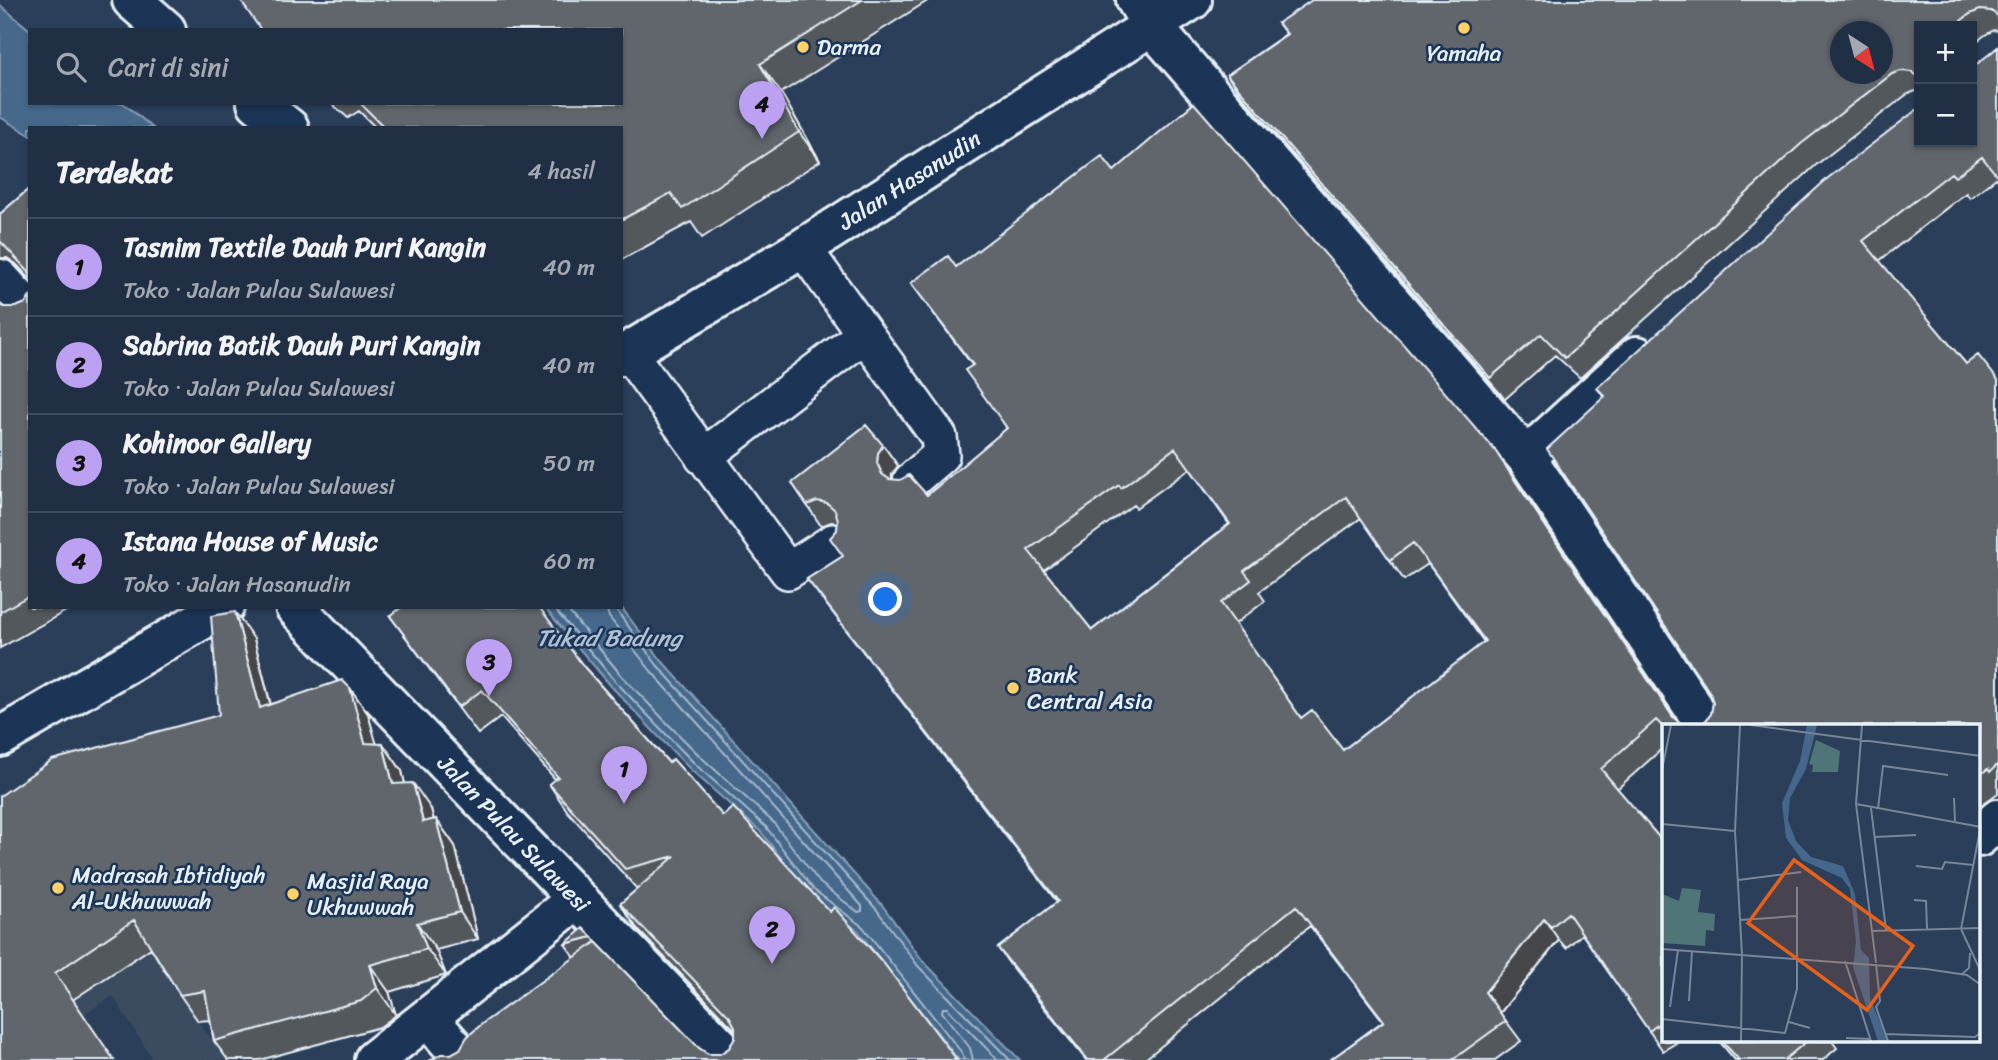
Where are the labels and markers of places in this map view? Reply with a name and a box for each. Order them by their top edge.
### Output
marker: Yamaha [1456,20,1472,36]
place label: Darma [817,27,881,68]
place label: Yamaha [1427,33,1502,74]
marker: Darma [795,39,811,55]
pin: 4 [739,81,785,139]
pin: 3 [466,639,512,697]
place label: Bank Central Asia [1027,655,1153,722]
marker: Bank Central Asia [1005,680,1021,696]
pin: 1 [601,746,647,804]
place label: Madrasah Ibtidiyah Al-Ukhuwwah [71,855,265,922]
place label: Masjid Raya Ukhuwwah [307,861,429,928]
marker: Madrasah Ibtidiyah Al-Ukhuwwah [50,880,66,896]
marker: Masjid Raya Ukhuwwah [285,886,301,902]
pin: 2 [749,906,795,964]

